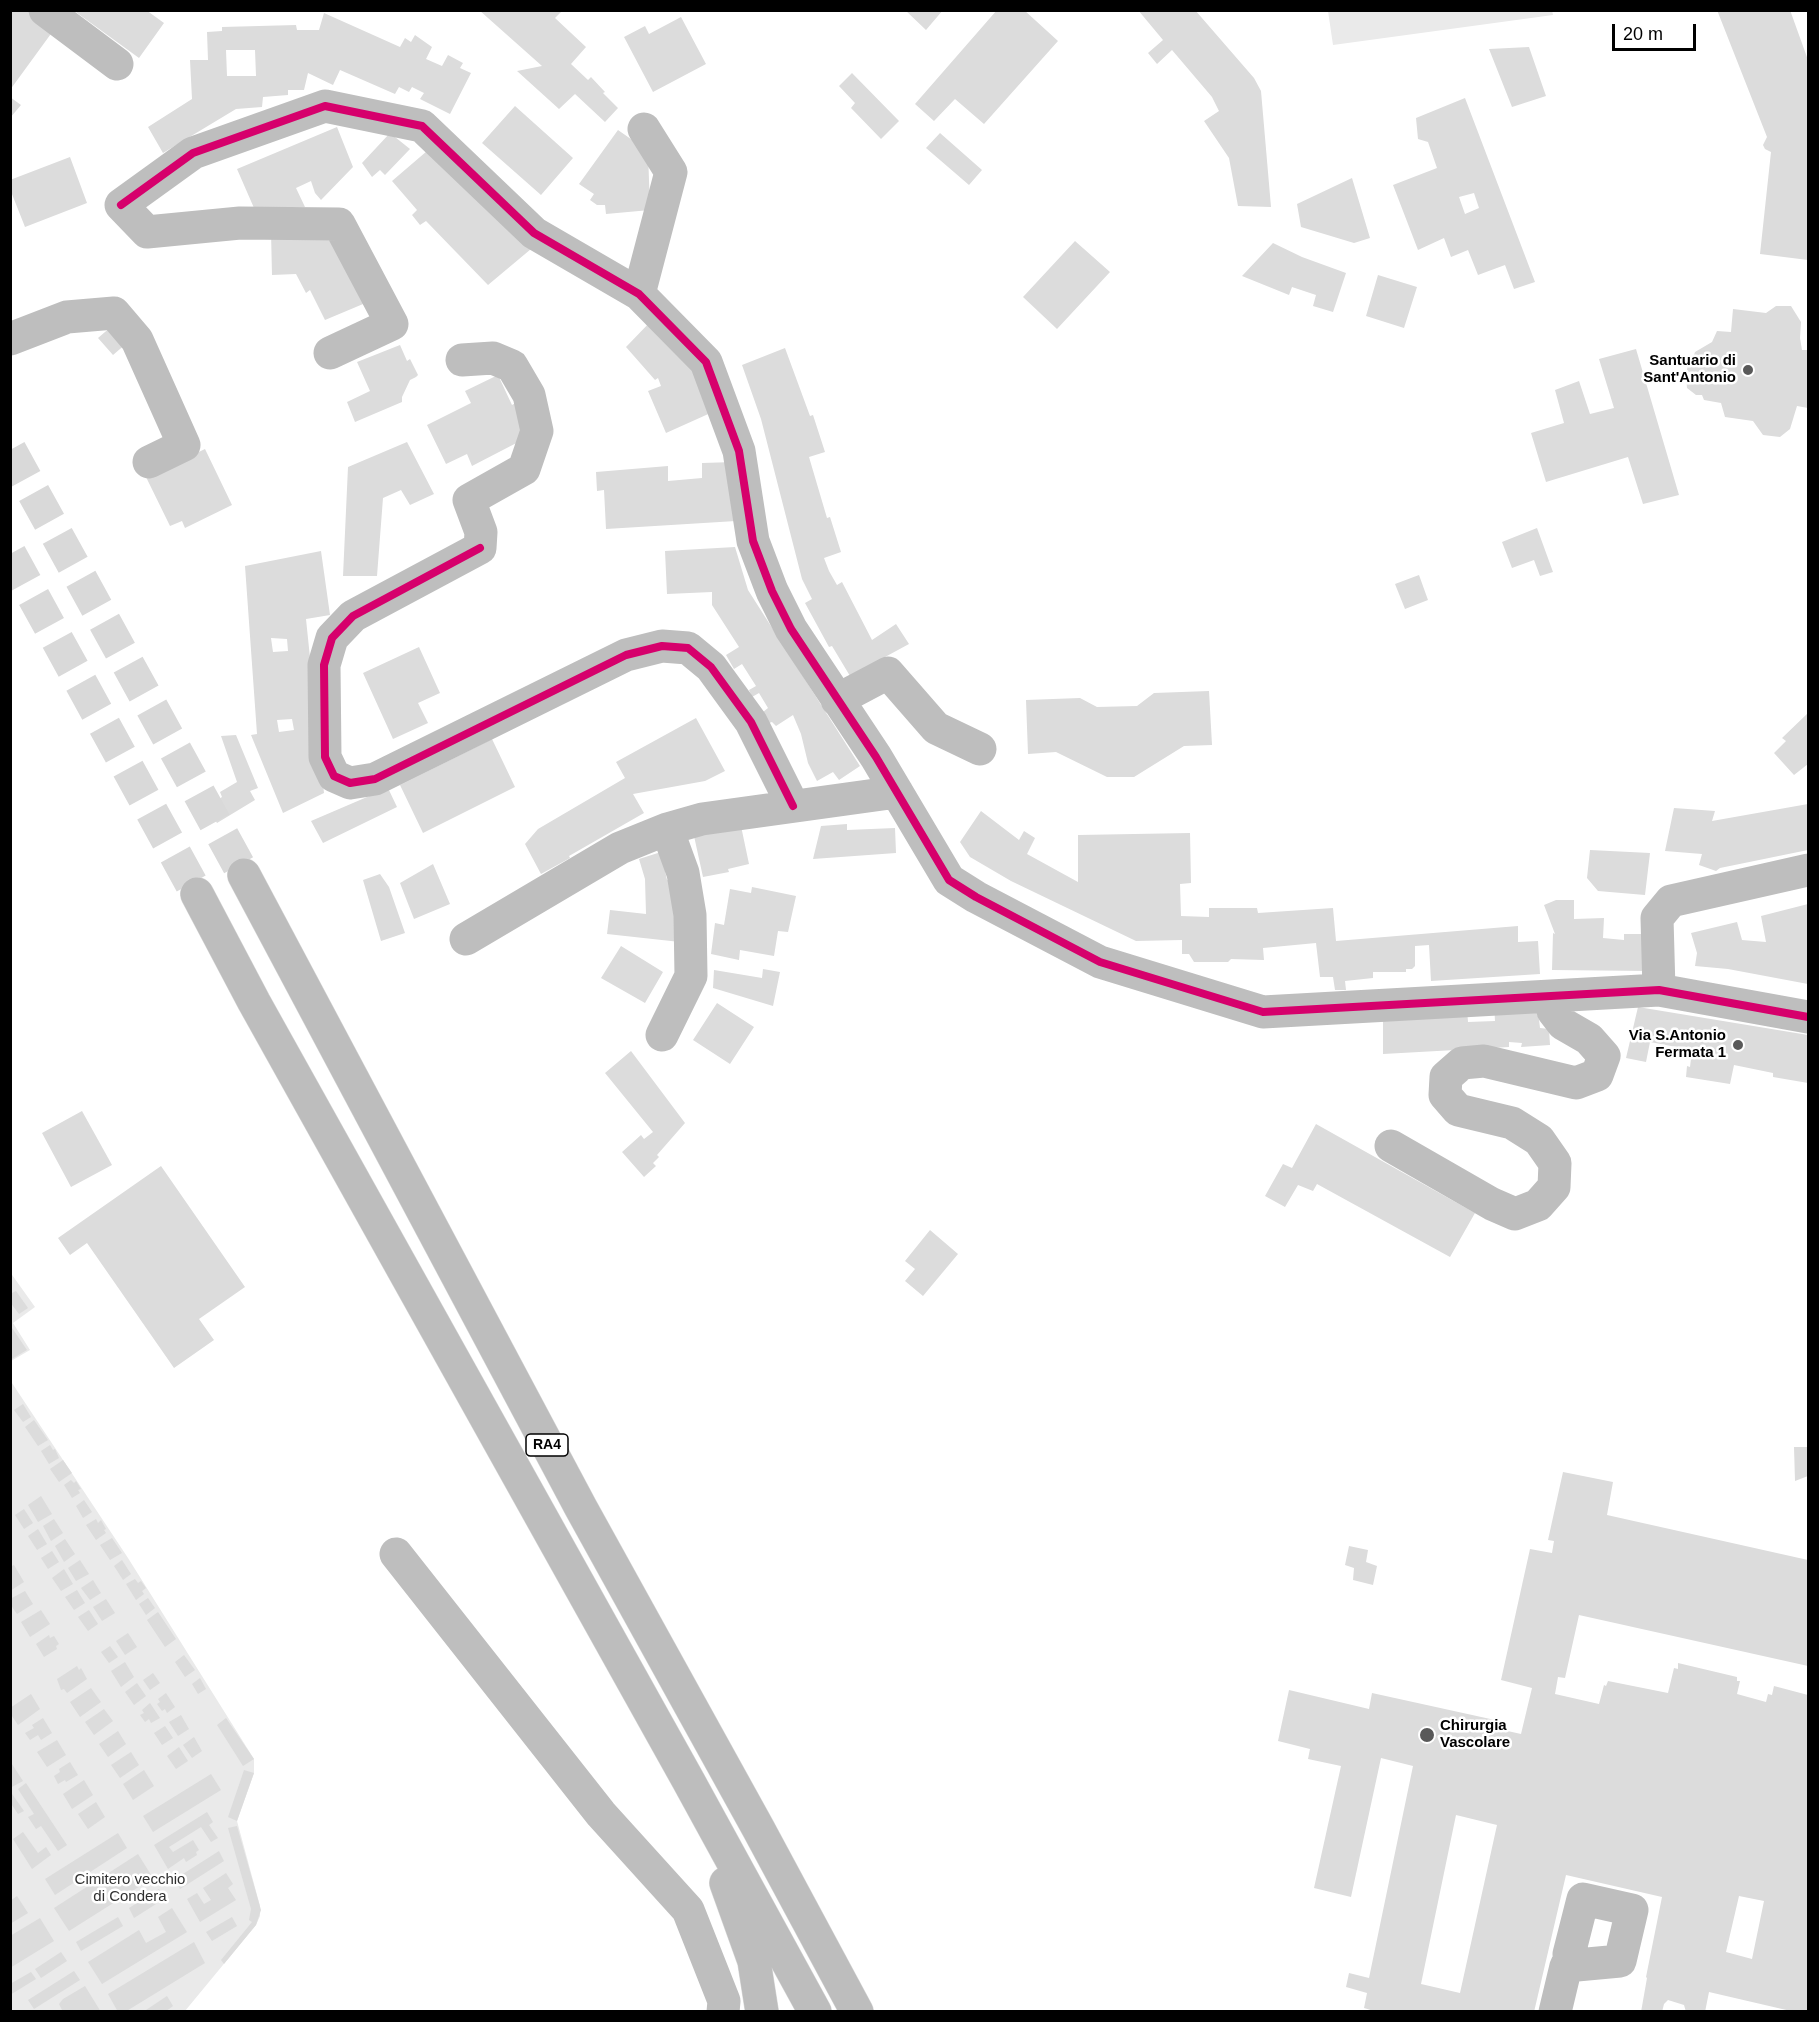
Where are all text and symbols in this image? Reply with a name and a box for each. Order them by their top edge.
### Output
scale bar [1615,12,1699,50]
text: 20 m [1623,24,1663,44]
place label: Santuario di Sant'Antonio [1643,352,1736,387]
marker: Santuario di Sant'Antonio [1741,363,1755,377]
place label: Via S.Antonio Fermata 1 [1629,1027,1726,1062]
marker: Via S.Antonio Fermata 1 [1731,1038,1745,1052]
road number: RA4 [526,1434,568,1456]
place label: Chirurgia Vascolare [1440,1717,1510,1752]
marker: Chirurgia Vascolare [1418,1726,1436,1744]
park label: Cimitero vecchio di Condera [75,1871,185,1906]

